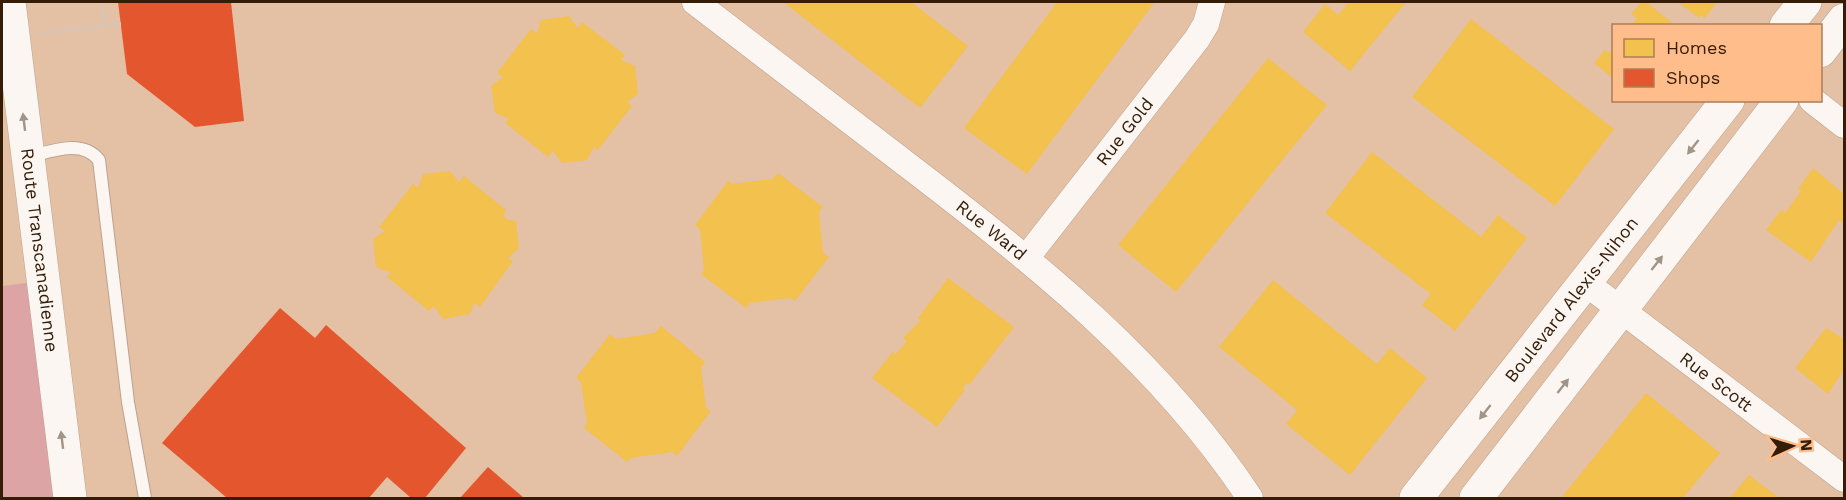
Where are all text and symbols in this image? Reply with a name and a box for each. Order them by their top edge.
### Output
legend [1612,24,1822,102]
text: Homes [1666,37,1727,58]
text: Shops [1666,67,1720,88]
street label: Rue Gold [1091,93,1157,169]
one-way arrow [19,112,28,131]
one-way arrow [1686,139,1699,155]
street label: Route Transcanadienne [17,147,63,353]
street label: Rue Ward [952,195,1031,264]
street label: Boulevard Alexis-Nihon [1500,213,1642,386]
one-way arrow [1651,255,1663,270]
street label: Rue Scott [1676,347,1757,416]
one-way arrow [1556,378,1568,393]
one-way arrow [1479,404,1492,420]
north arrow [1762,416,1822,476]
one-way arrow [58,431,67,450]
text: N [1797,438,1816,452]

